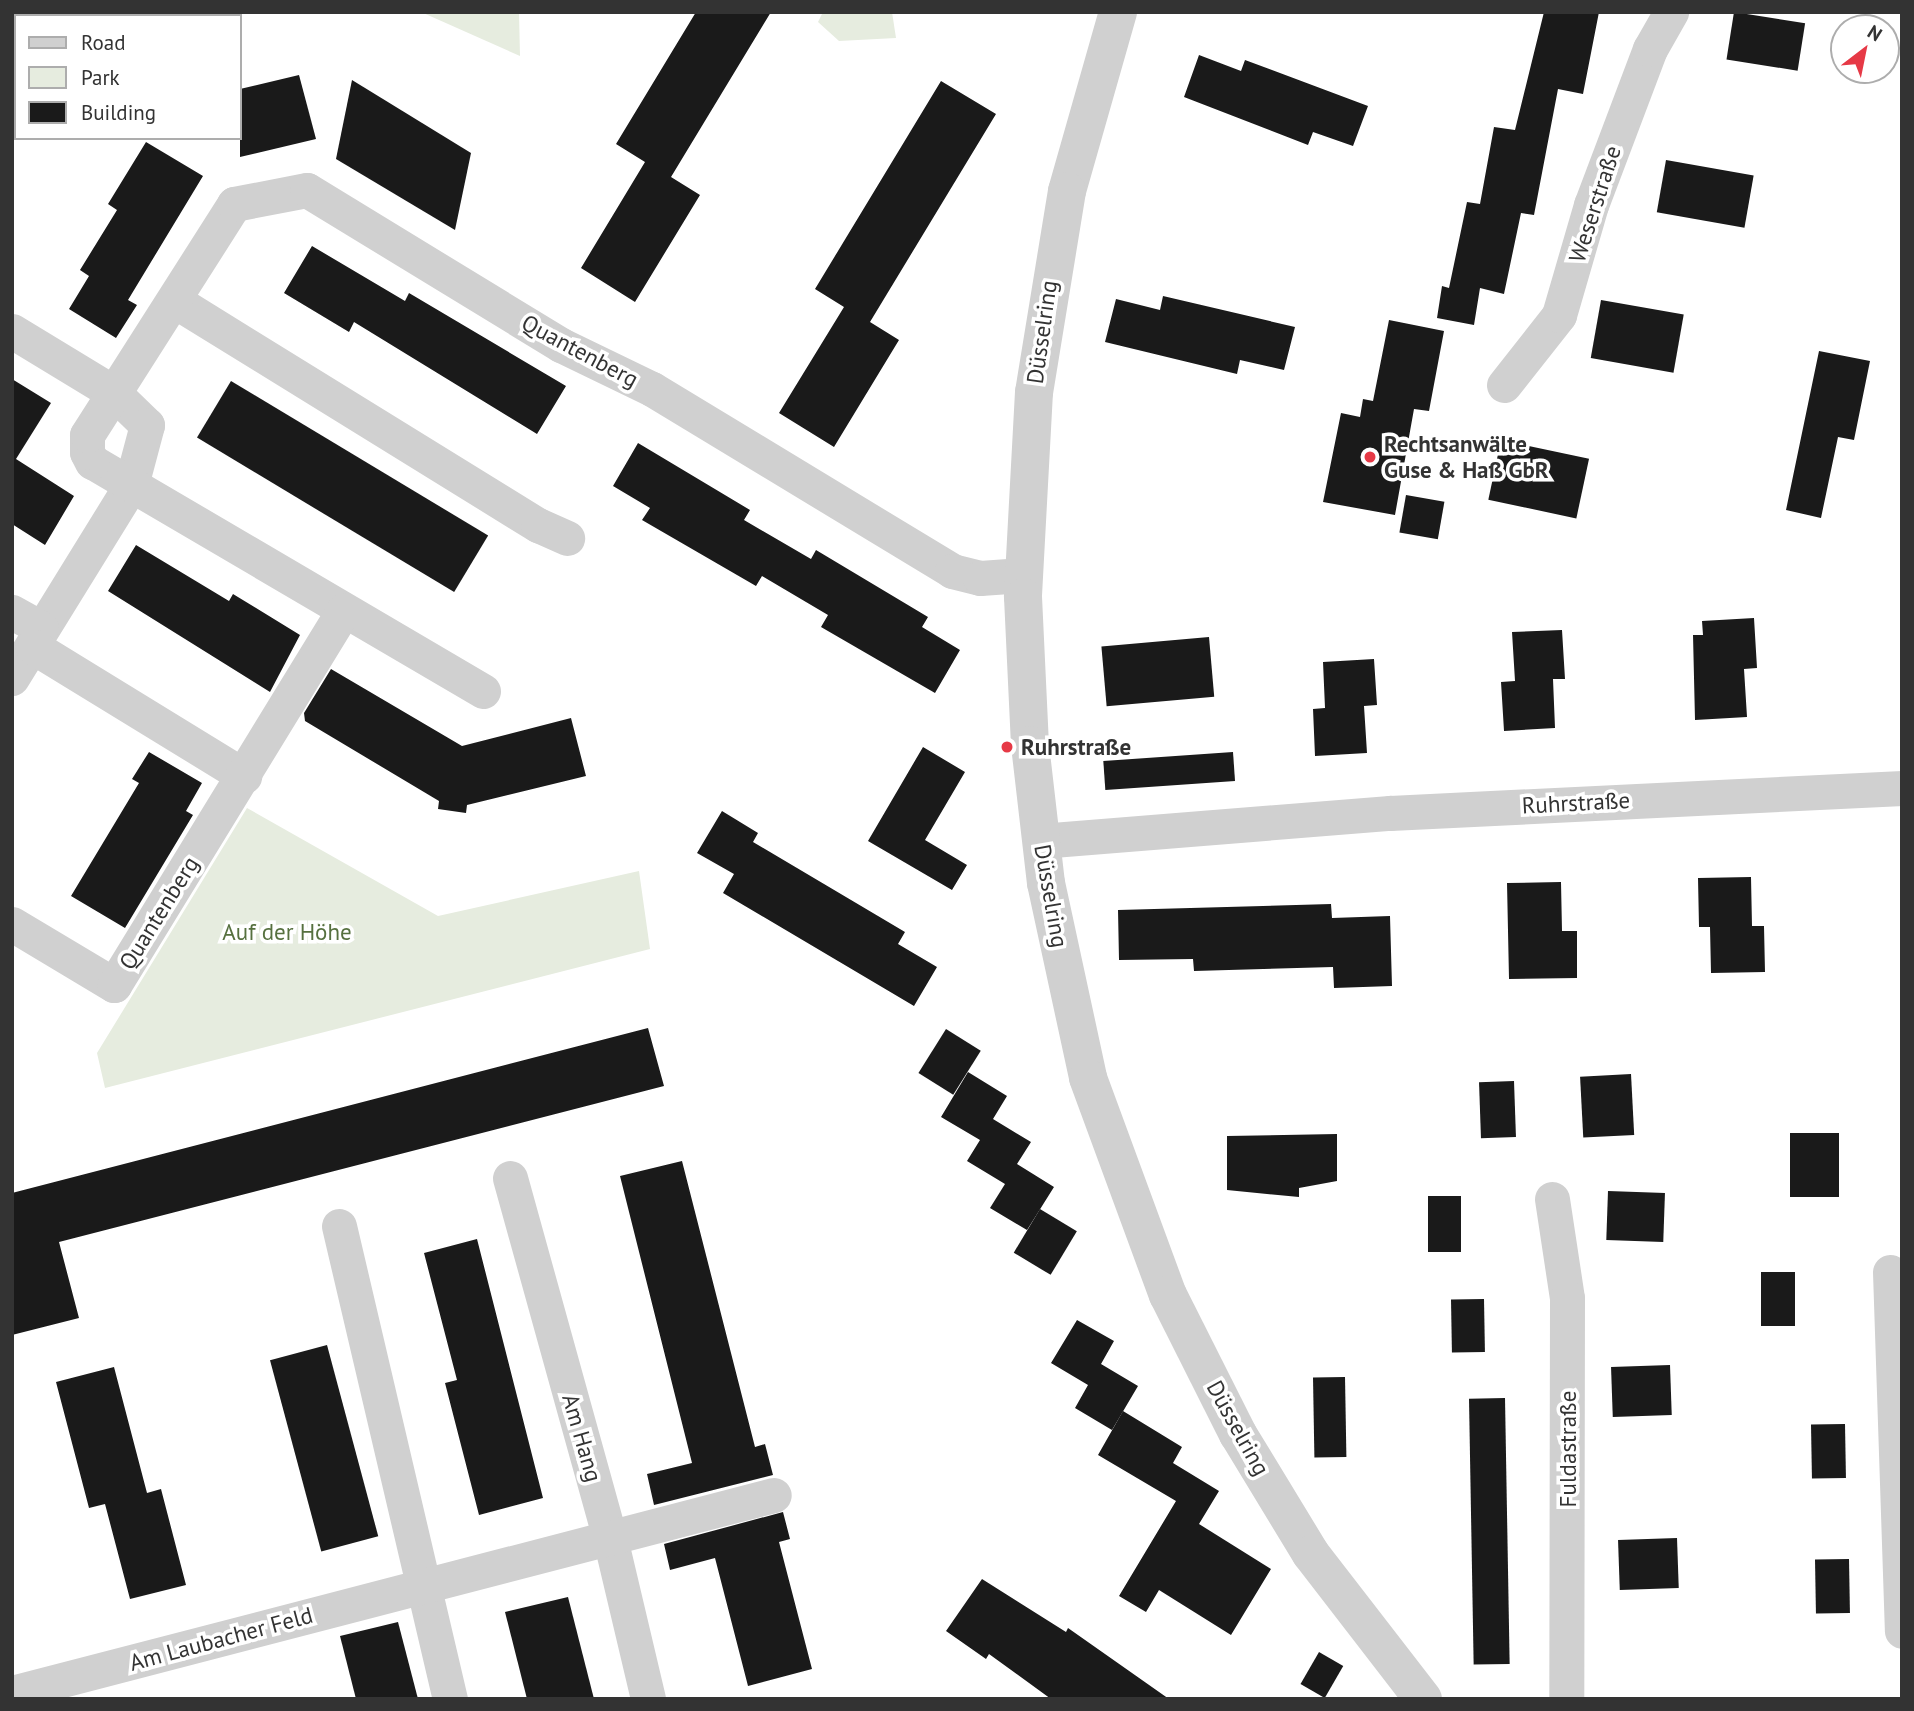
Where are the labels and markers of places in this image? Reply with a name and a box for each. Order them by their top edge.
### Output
place label: Rechtsanwälte Guse & Haß GbR [1384,430,1549,484]
marker: Rechtsanwälte Guse & Haß GbR [1362,449,1378,465]
place label: Ruhrstraße [1021,733,1131,761]
marker: Ruhrstraße [999,739,1015,755]

